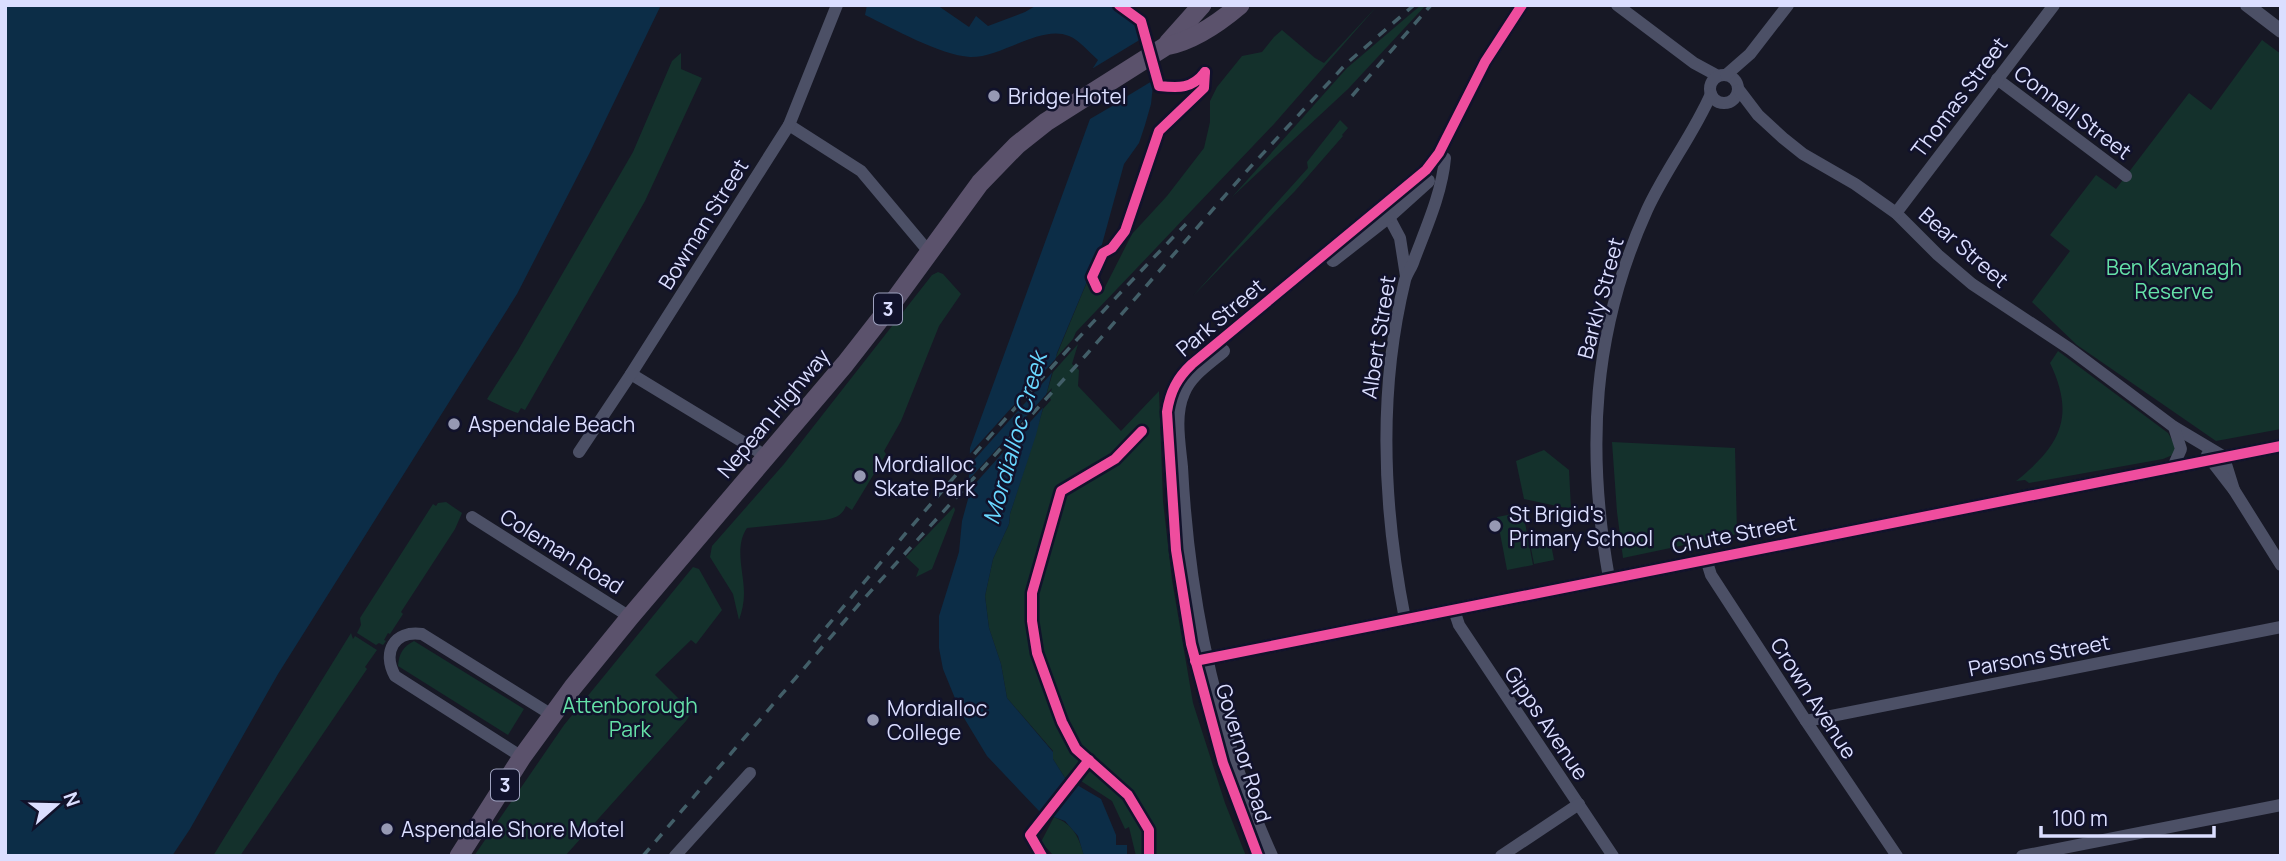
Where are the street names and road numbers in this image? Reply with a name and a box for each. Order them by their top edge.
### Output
street label: Thomas Street [1905,31,2013,163]
street label: Connell Street [2009,59,2137,165]
street label: Bowman Street [652,153,754,295]
street label: Bear Street [1913,200,2015,294]
street label: Barkly Street [1570,234,1630,362]
street label: Park Street [1170,272,1270,362]
street label: Albert Street [1354,273,1402,401]
road number: 3 [874,294,902,324]
street label: Nepean Highway [711,342,835,484]
street label: Coleman Road [495,502,629,600]
street label: Chute Street [1669,508,1799,560]
street label: Parsons Street [1966,628,2112,682]
street label: Crown Avenue [1764,632,1864,764]
street label: Gipps Avenue [1499,661,1595,785]
street label: Governor Road [1210,680,1278,826]
road number: 3 [491,770,519,800]

